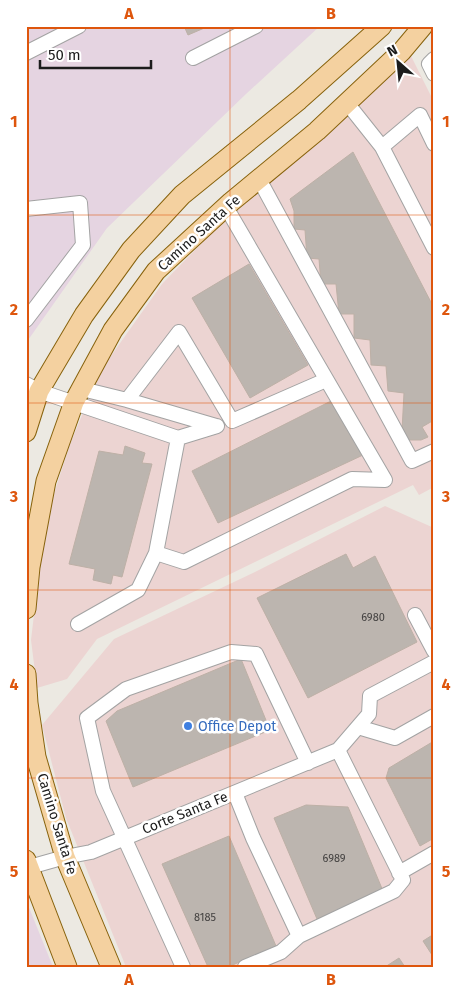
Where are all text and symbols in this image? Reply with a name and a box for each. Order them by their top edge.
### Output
text: A [123,4,134,23]
text: B [326,4,336,23]
scale bar [40,38,151,70]
north arrow [372,38,422,88]
text: N [384,41,400,61]
text: 50 m [48,46,81,64]
text: 1 [10,112,18,131]
text: 1 [442,112,450,131]
street label: Camino Santa Fe [154,192,244,274]
text: 2 [10,300,18,319]
text: 2 [442,300,450,319]
text: 3 [9,487,18,506]
text: 3 [441,487,450,506]
house number: 6980 [361,611,385,624]
text: 4 [9,675,19,694]
text: 4 [441,675,451,694]
place label: Office Depot [198,718,277,735]
marker: Office Depot [182,720,194,732]
street label: Camino Santa Fe [34,771,80,877]
street label: Corte Santa Fe [140,788,230,838]
house number: 6989 [322,852,346,865]
text: 5 [10,862,19,881]
text: 5 [442,862,451,881]
house number: 8185 [194,911,217,924]
text: A [123,970,134,989]
text: B [326,970,336,989]

